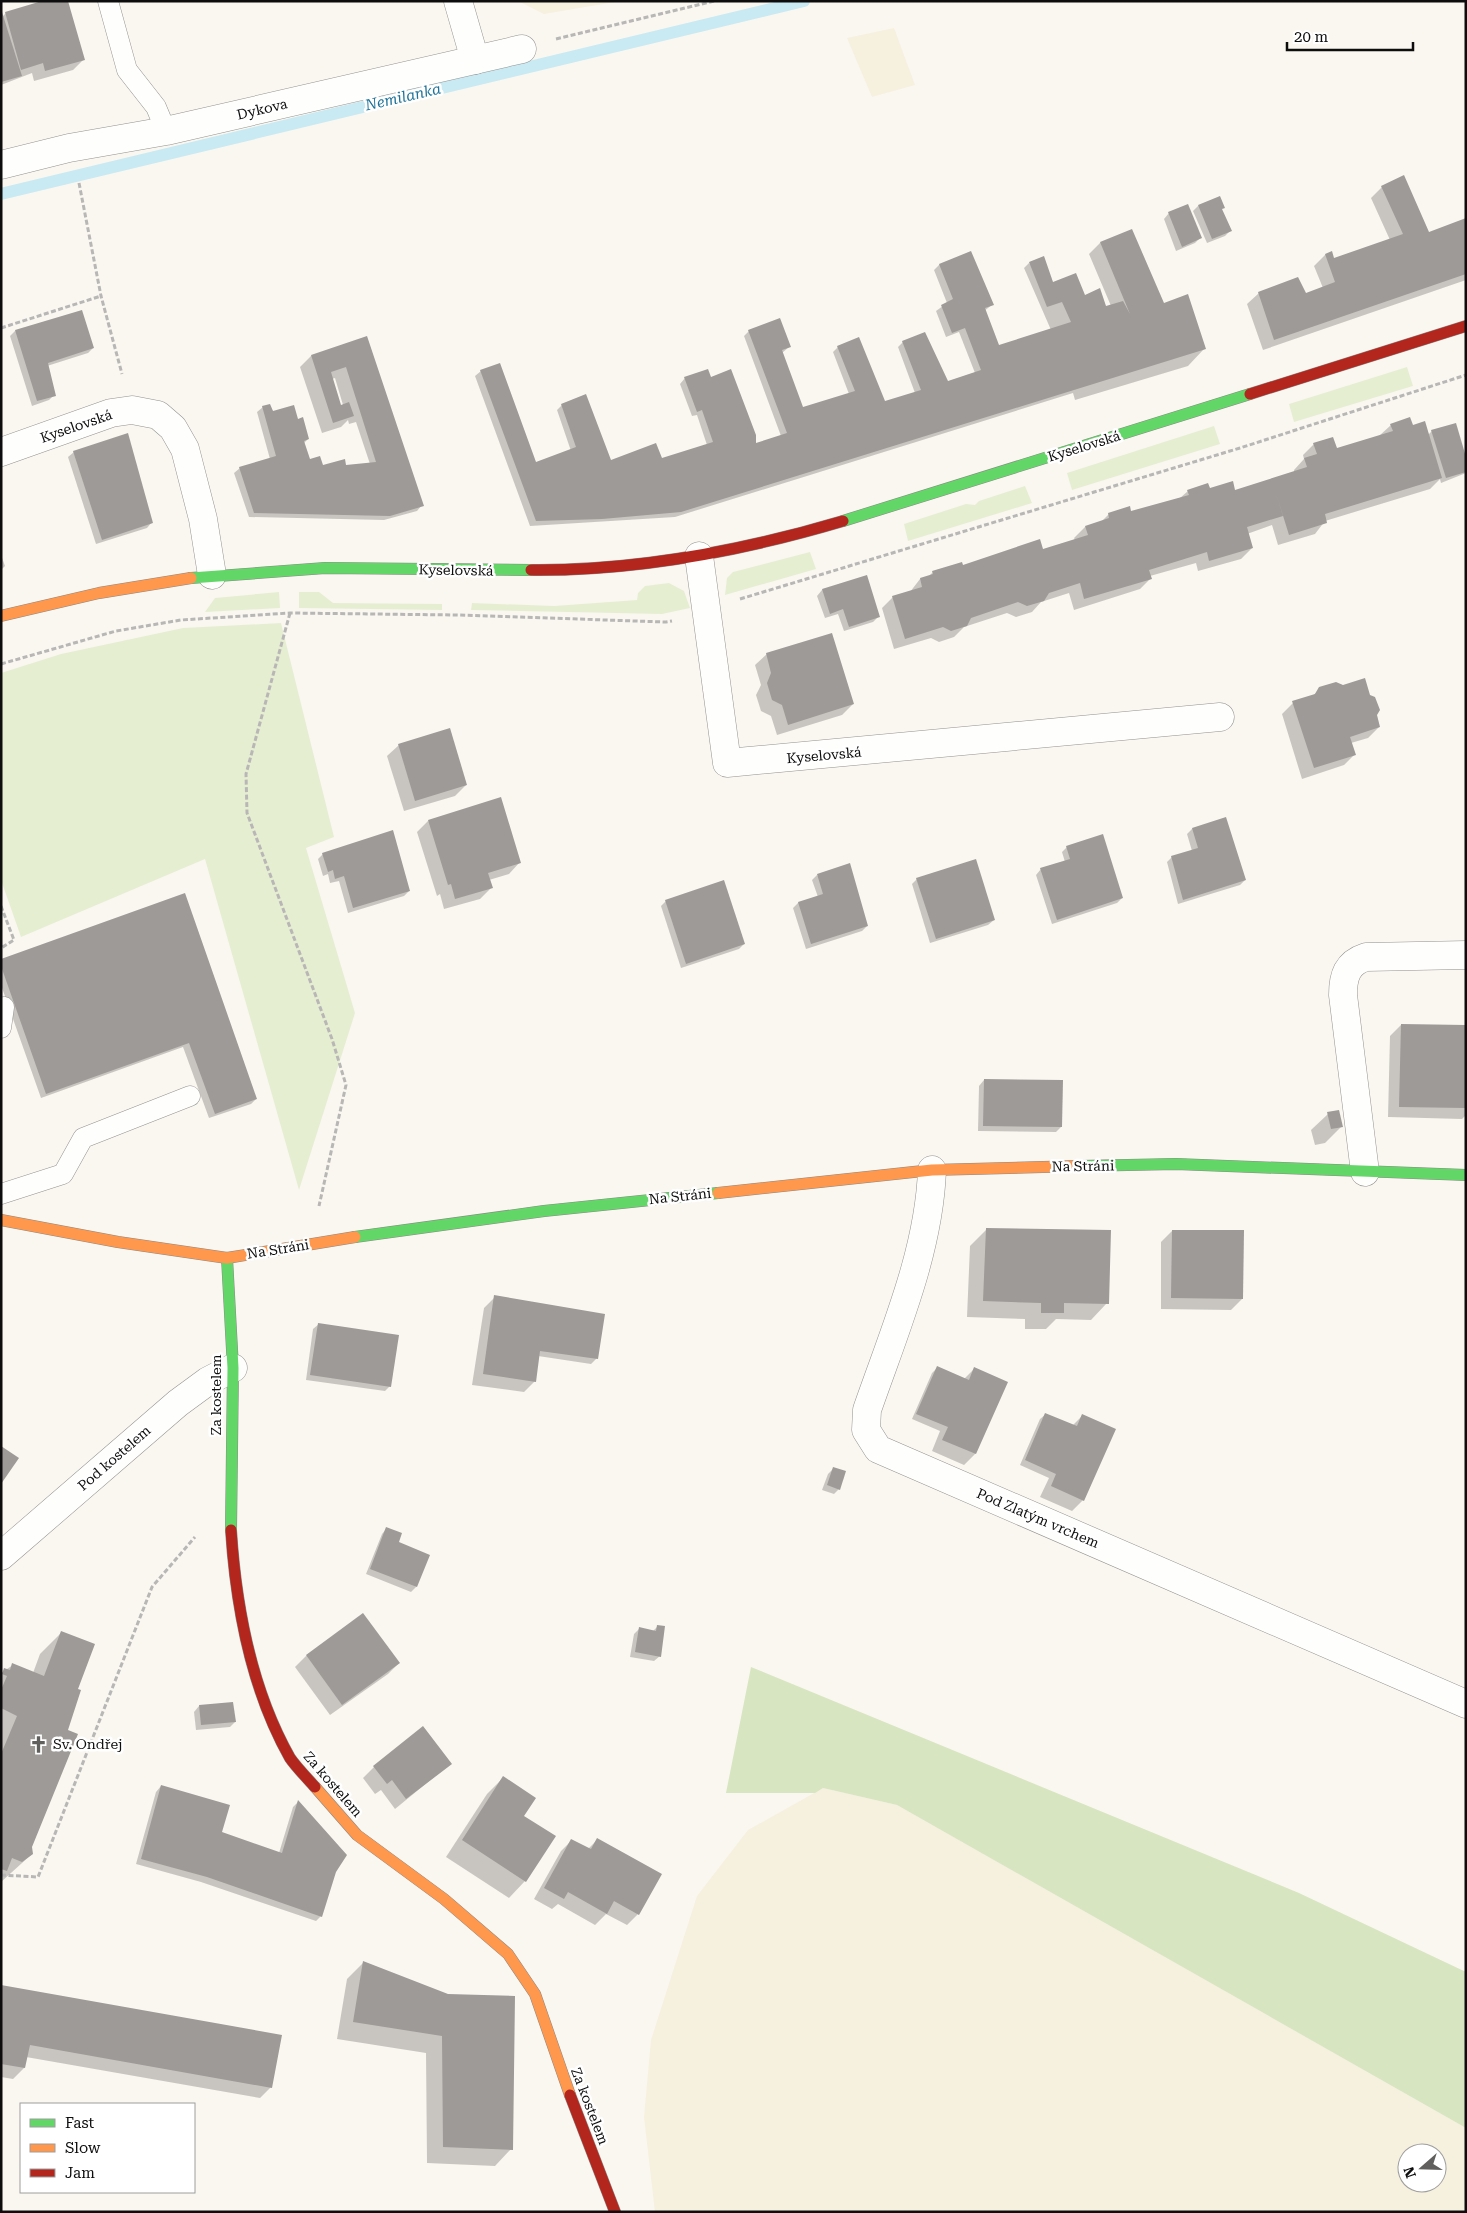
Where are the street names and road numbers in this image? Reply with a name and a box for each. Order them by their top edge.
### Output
street label: Dykova [235,95,289,123]
street label: Kyselovská [38,406,114,446]
street label: Kyselovská [1046,427,1123,465]
street label: Kyselovská [418,561,494,579]
street label: Kyselovská [786,744,862,766]
street label: Na Stráni [1052,1157,1115,1175]
street label: Na Stráni [648,1185,713,1207]
street label: Na Stráni [246,1236,311,1262]
street label: Za kostelem [208,1354,224,1436]
street label: Pod kostelem [74,1422,154,1494]
street label: Pod Zlatým vrchem [974,1485,1102,1551]
street label: Za kostelem [300,1748,366,1820]
street label: Za kostelem [568,2065,612,2147]

